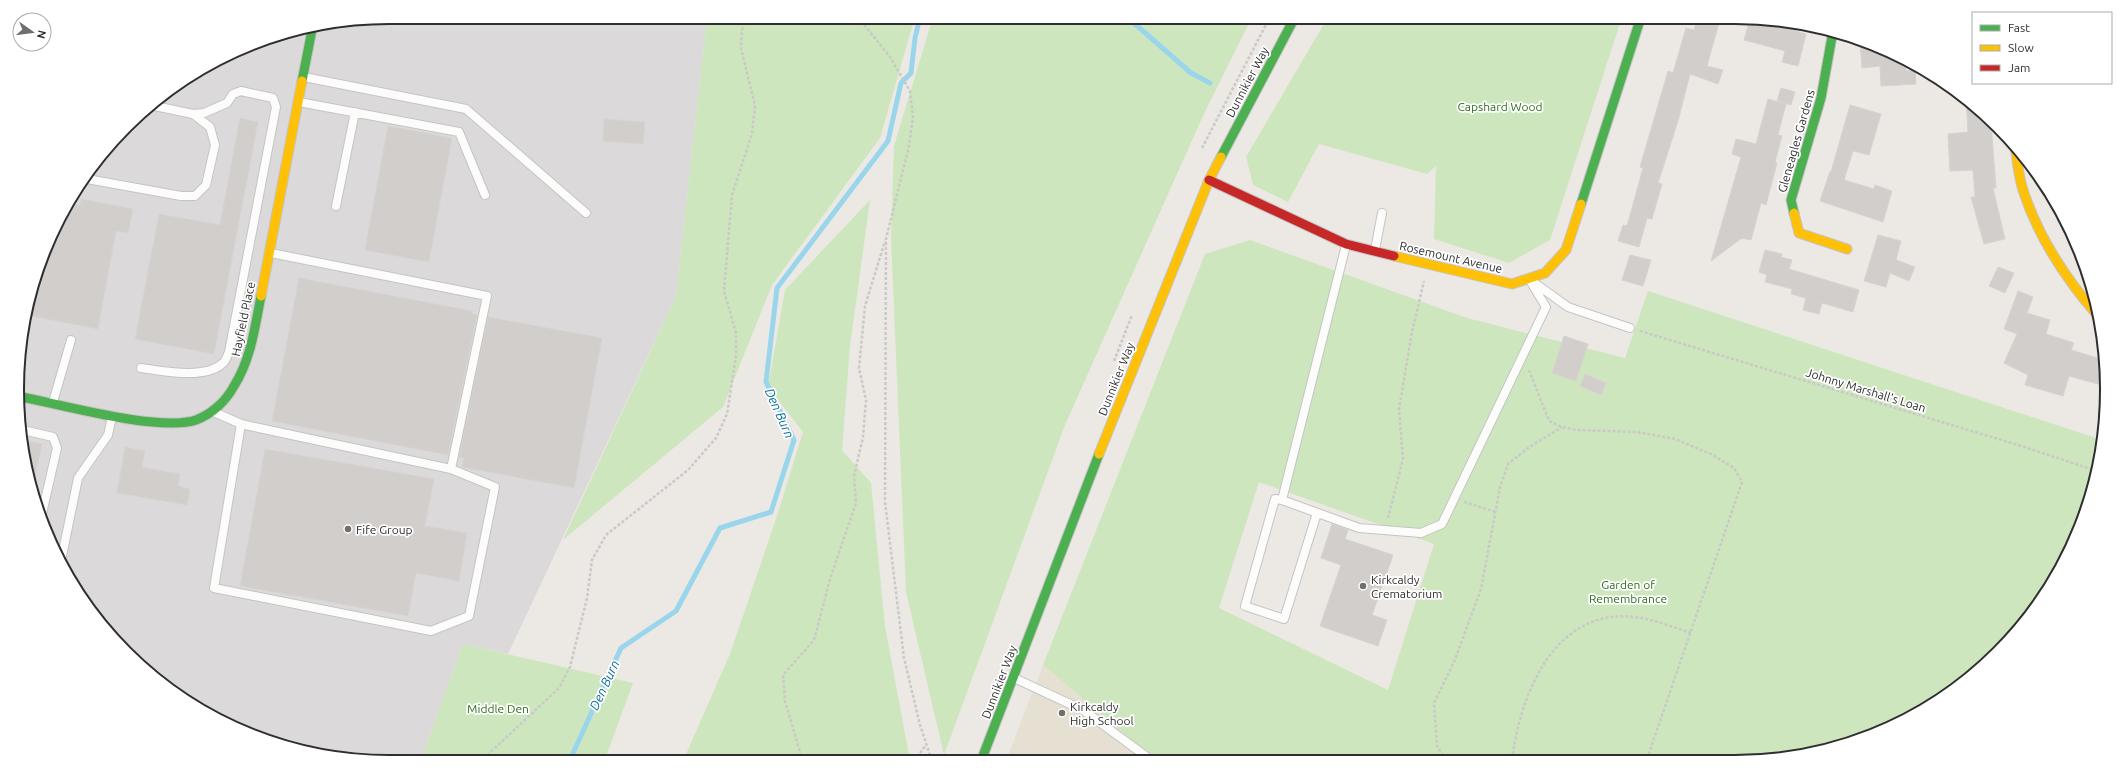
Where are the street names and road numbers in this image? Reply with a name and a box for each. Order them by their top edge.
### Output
street label: Dunnikier Way [1223,44,1271,119]
street label: Gleneagles Gardens [1775,88,1817,194]
street label: Rosemount Avenue [1398,239,1504,275]
street label: Hayfield Place [229,280,257,358]
street label: Dunnikier Way [1095,340,1137,417]
street label: Johnny Marshall's Loan [1805,366,1927,414]
street label: Dunnikier Way [979,643,1019,721]

